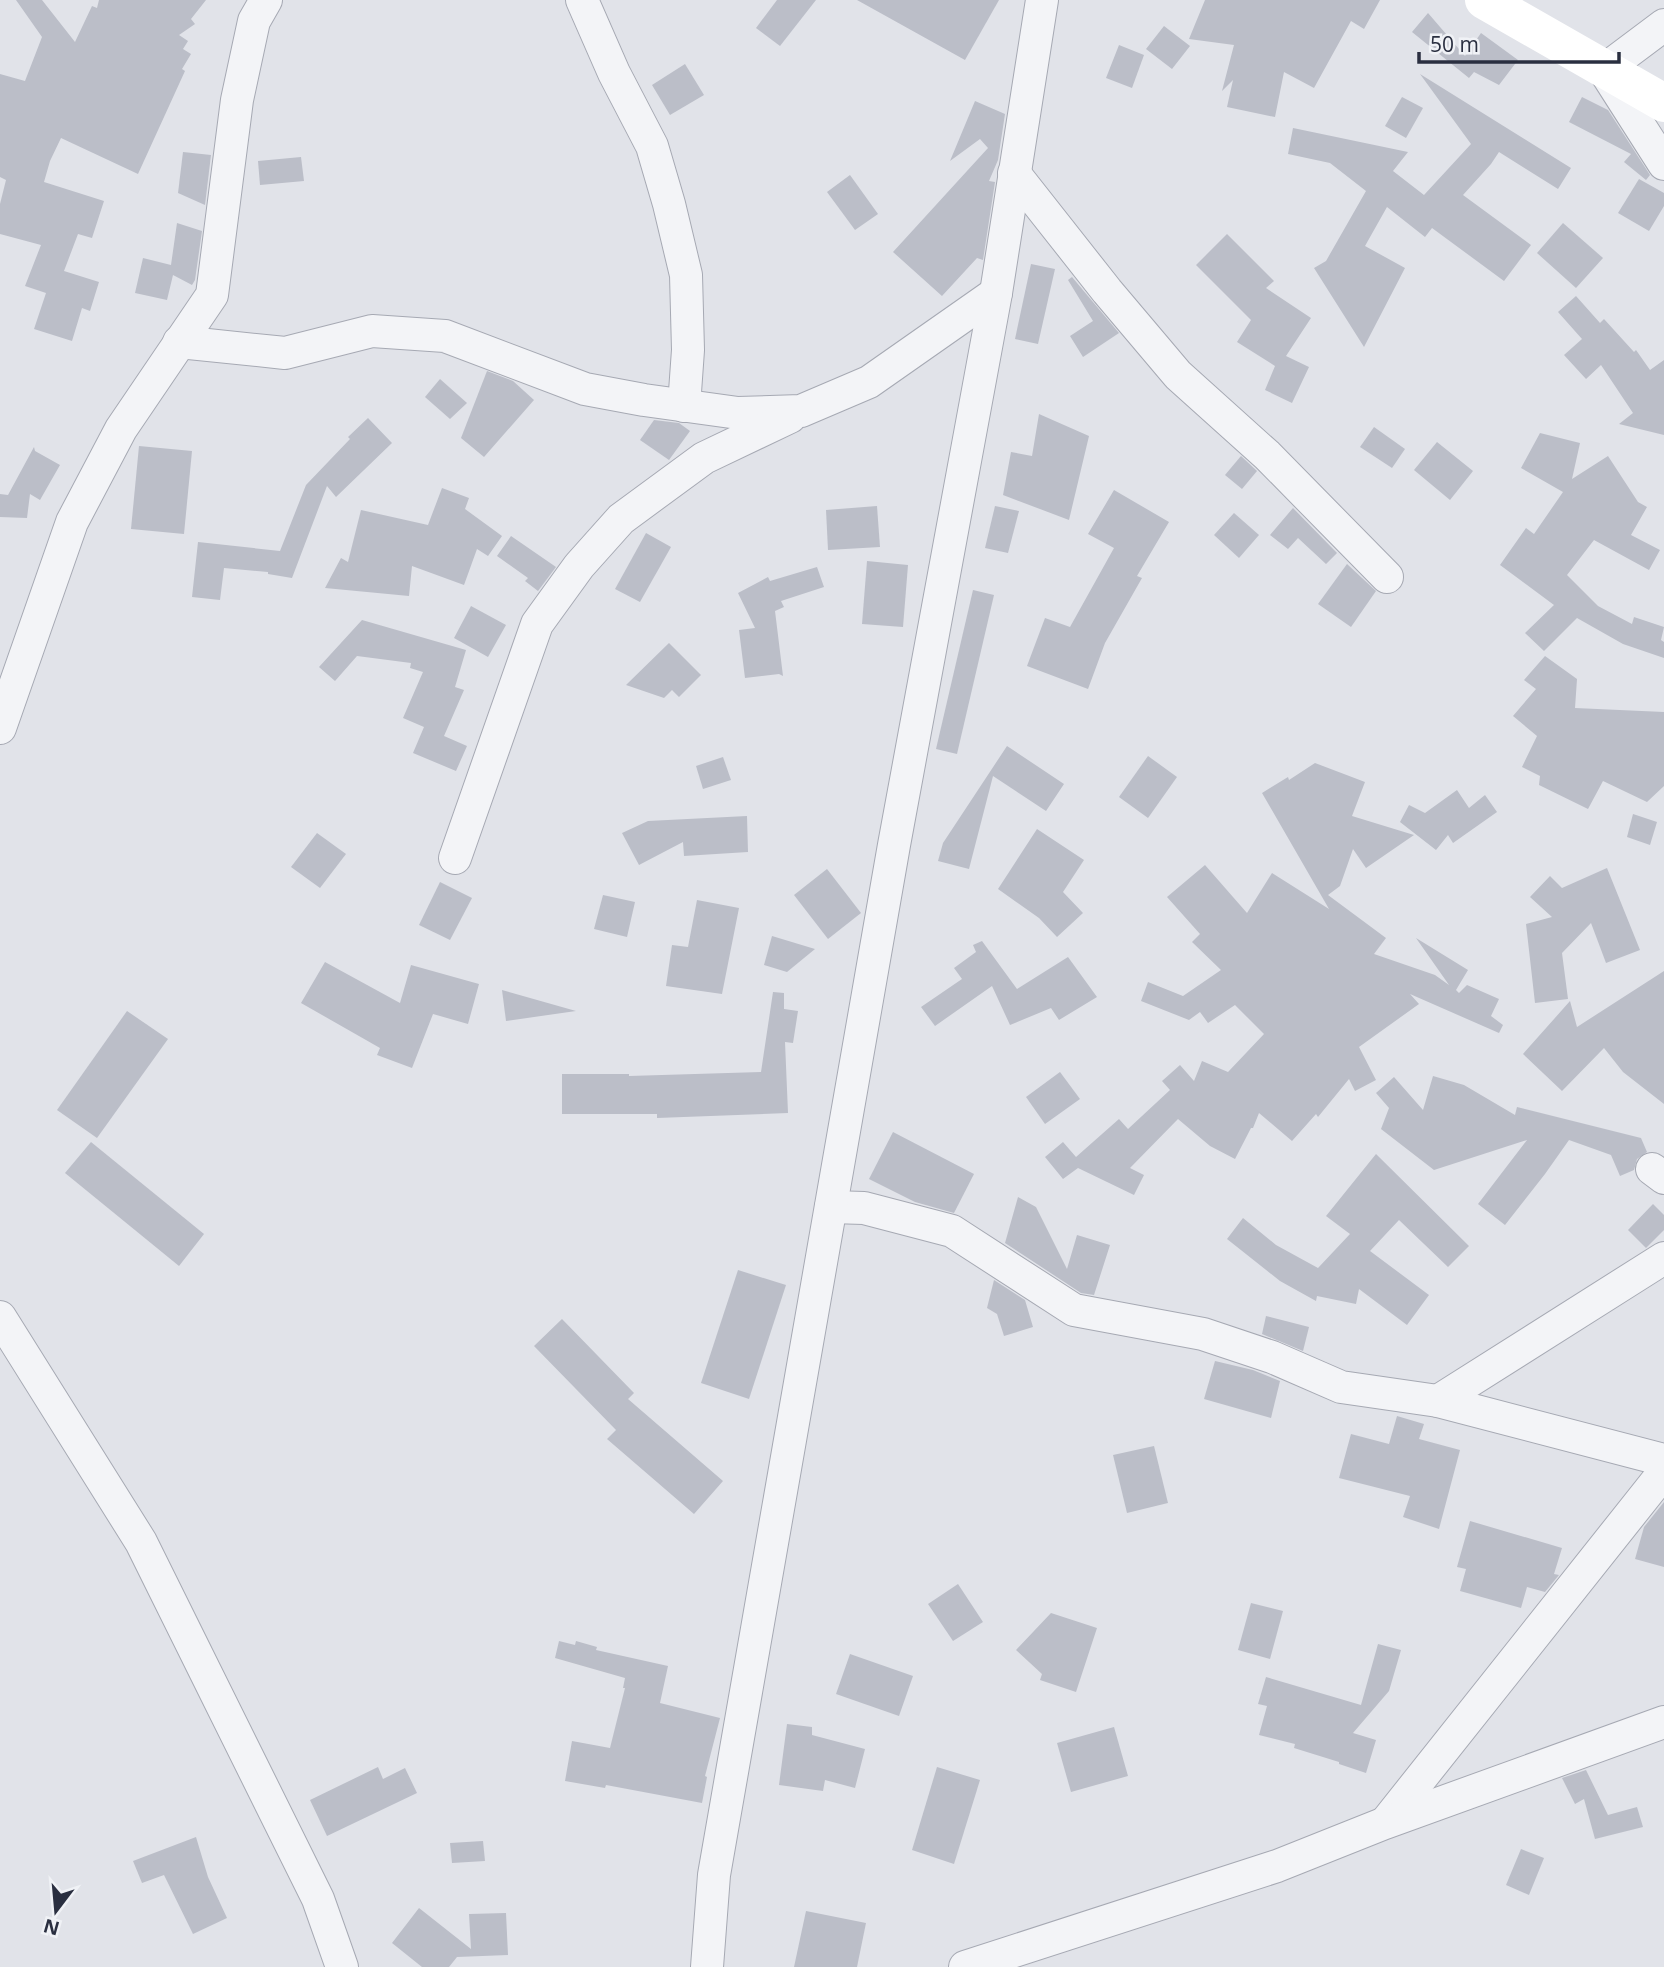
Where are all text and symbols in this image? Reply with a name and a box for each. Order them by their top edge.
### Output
scale bar [1419,21,1618,65]
text: 50 m [1430,30,1479,58]
north arrow [21,1876,91,1946]
text: N [40,1913,62,1942]

